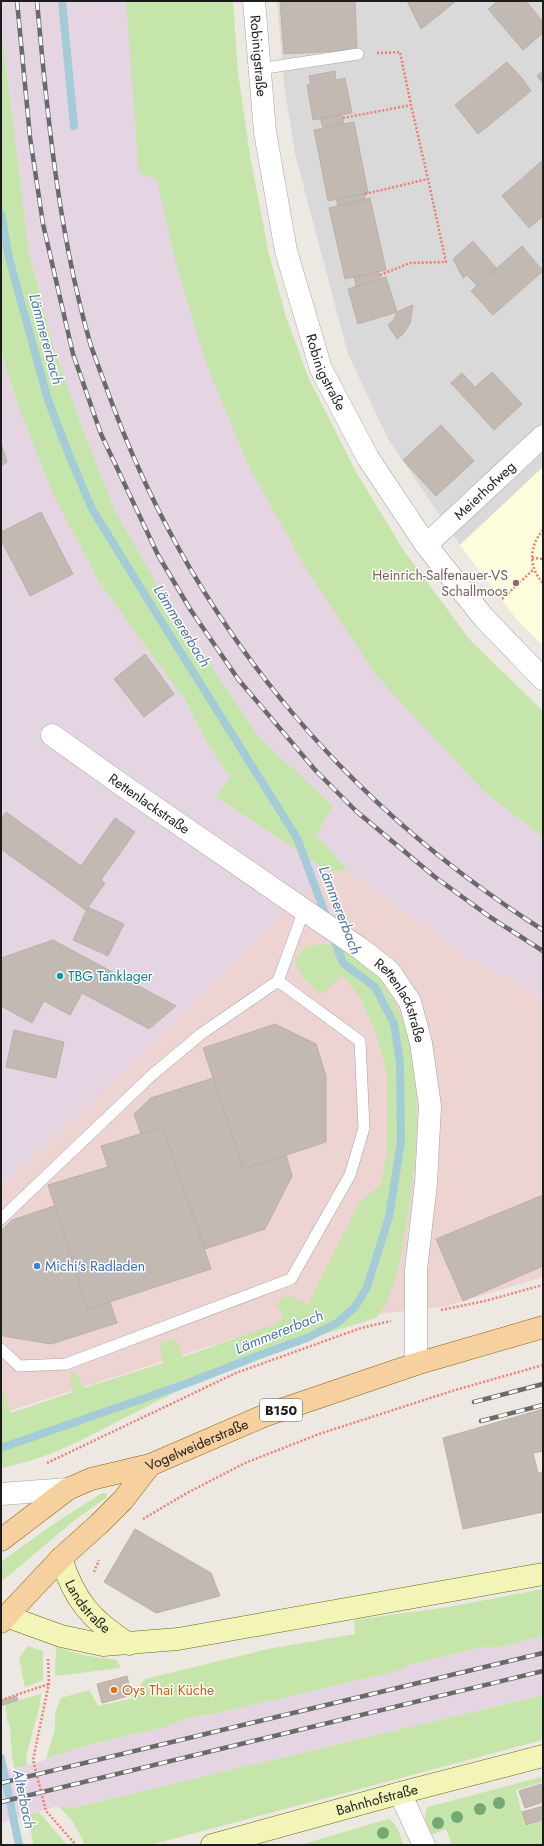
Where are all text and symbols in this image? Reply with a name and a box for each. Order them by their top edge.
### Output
street label: Robinigstraße [245,14,272,97]
water label: Lämmererbach [23,291,69,387]
street label: Robinigstraße [301,331,351,414]
street label: Meierhofweg [449,457,520,524]
place label: Heinrich-Salfenauer-VS Schallmoos [372,565,508,601]
marker: Heinrich-Salfenauer-VS Schallmoos [511,578,521,588]
water label: Lämmererbach [148,581,216,671]
street label: Rettenlackstraße [104,768,194,839]
water label: Lämmererbach [313,862,367,958]
street label: Rettenlackstraße [370,953,430,1045]
place label: TBG Tanklager [68,966,153,986]
marker: TBG Tanklager [55,971,65,981]
place label: Michi's Radladen [45,1256,145,1276]
marker: Michi's Radladen [32,1261,42,1271]
water label: Lämmererbach [232,1304,326,1360]
road number: B150 [260,1399,302,1421]
street label: Vogelweiderstraße [142,1414,251,1476]
street label: Landstraße [60,1576,115,1638]
place label: Oys Thai Küche [122,1680,214,1700]
marker: Oys Thai Küche [109,1685,119,1695]
water label: Alterbach [7,1766,41,1831]
street label: Bahnhofstraße [334,1779,420,1820]

